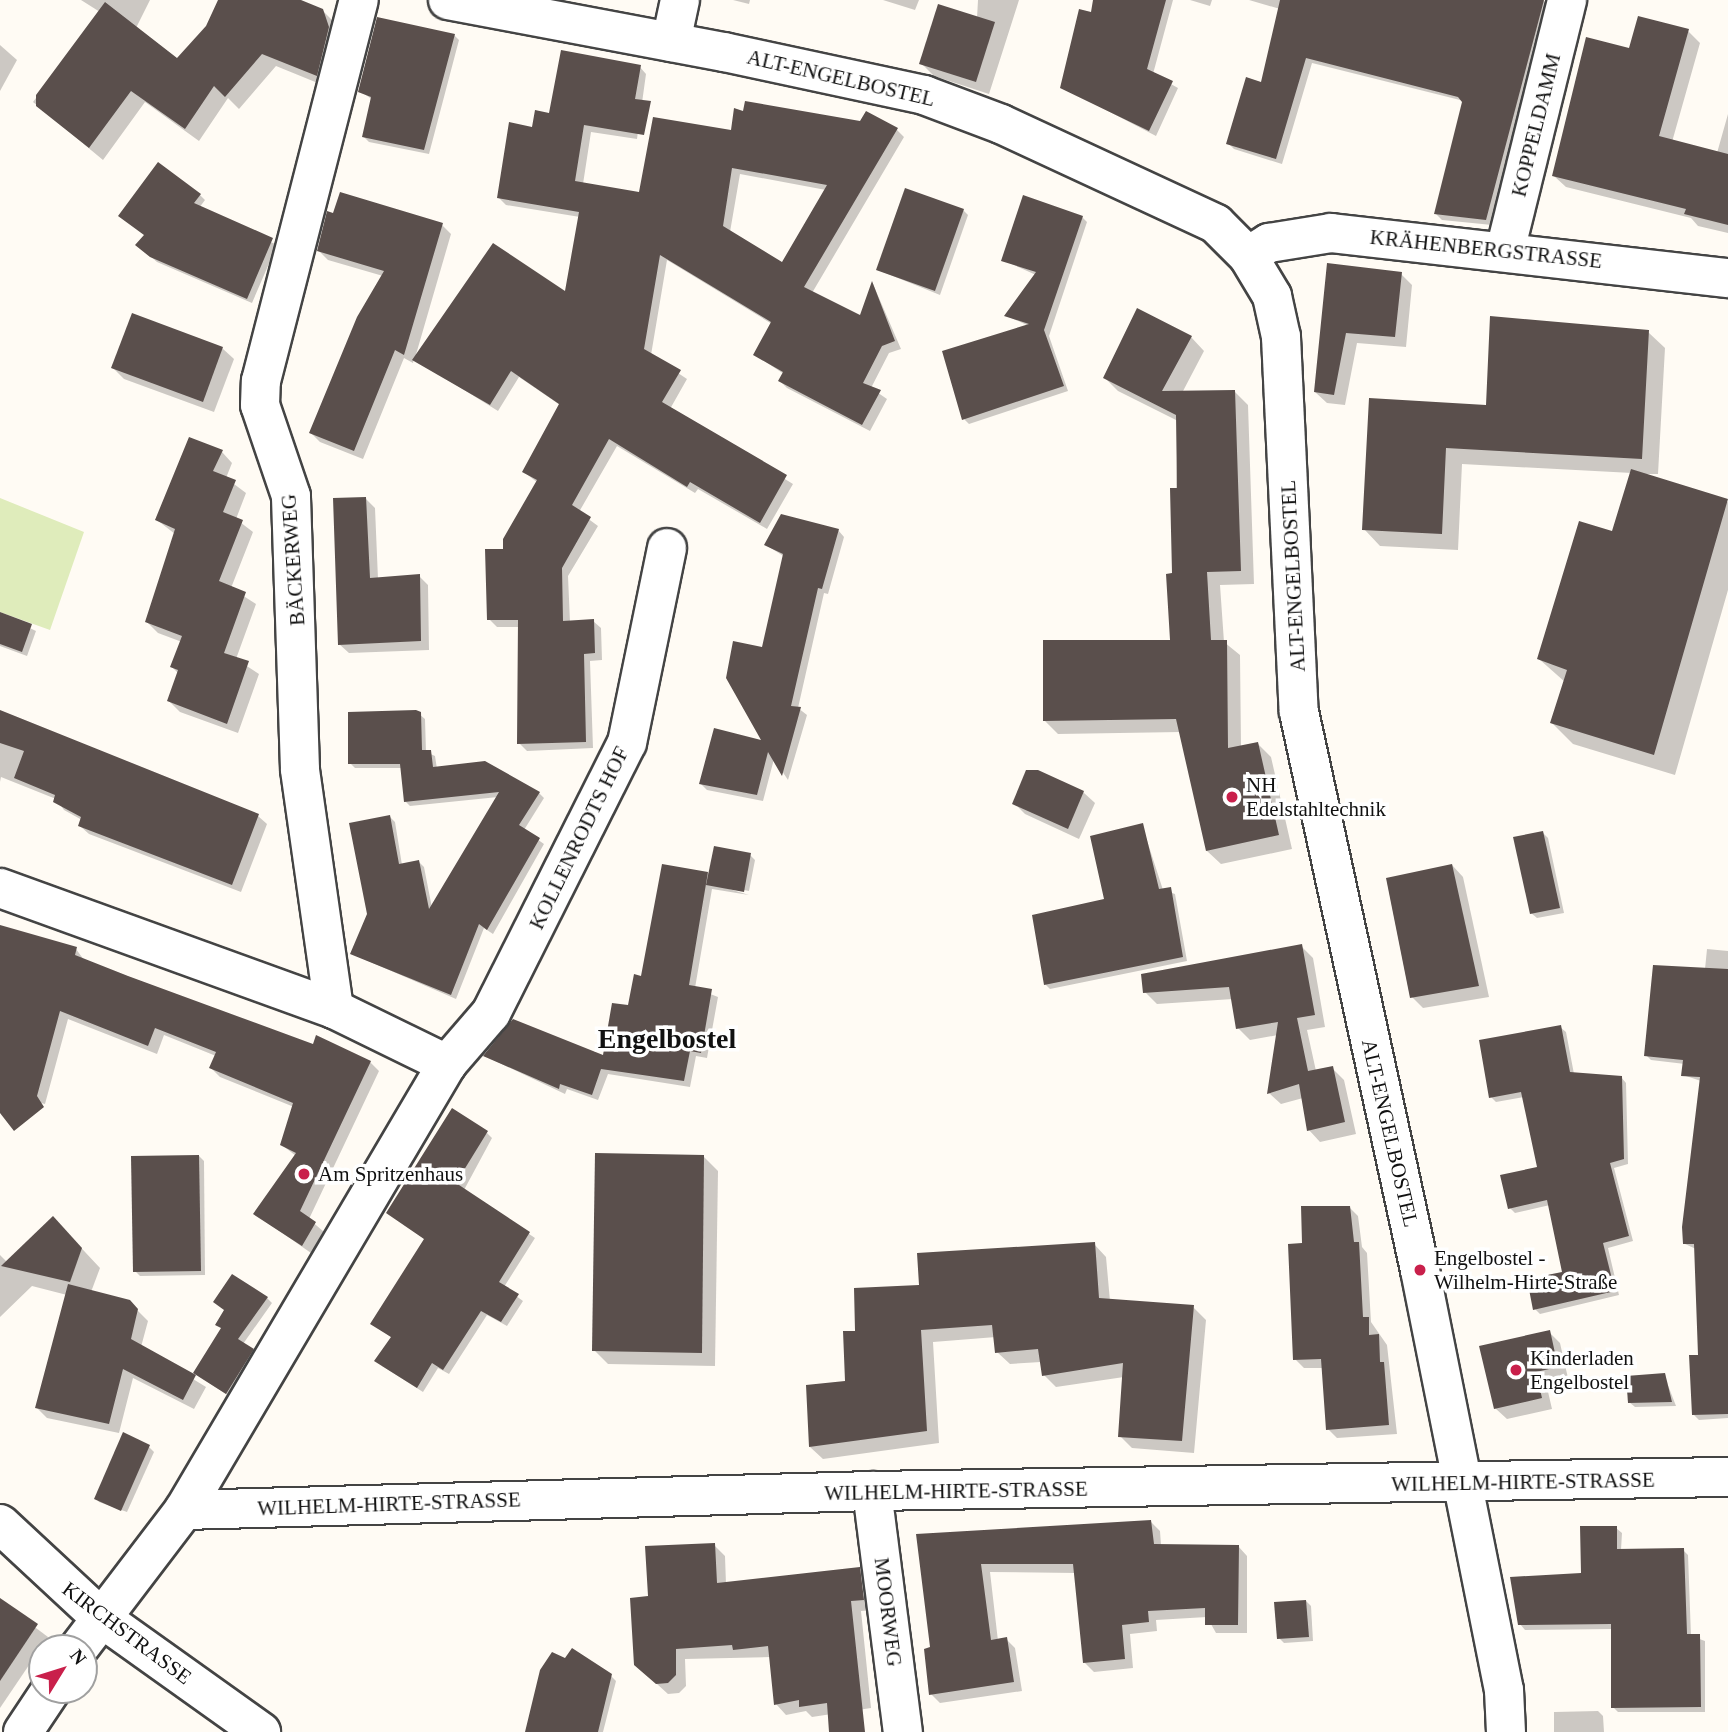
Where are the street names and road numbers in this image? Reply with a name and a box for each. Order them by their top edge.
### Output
street label: ALT-ENGELBOSTEL [745,44,937,112]
street label: KOPPELDAMM [1506,51,1566,199]
street label: KRÄHENBERGSTRASSE [1369,224,1603,274]
street label: ALT-ENGELBOSTEL [1275,479,1311,673]
street label: BÄCKERWEG [276,493,310,627]
street label: KOLLENRODTS HOF [524,743,634,933]
street label: ALT-ENGELBOSTEL [1356,1037,1424,1229]
street label: WILHELM-HIRTE-STRASSE [1391,1467,1655,1497]
street label: WILHELM-HIRTE-STRASSE [824,1476,1088,1506]
street label: WILHELM-HIRTE-STRASSE [257,1487,521,1521]
street label: MOORWEG [869,1556,907,1668]
street label: KIRCHSTRASSE [57,1576,197,1690]

